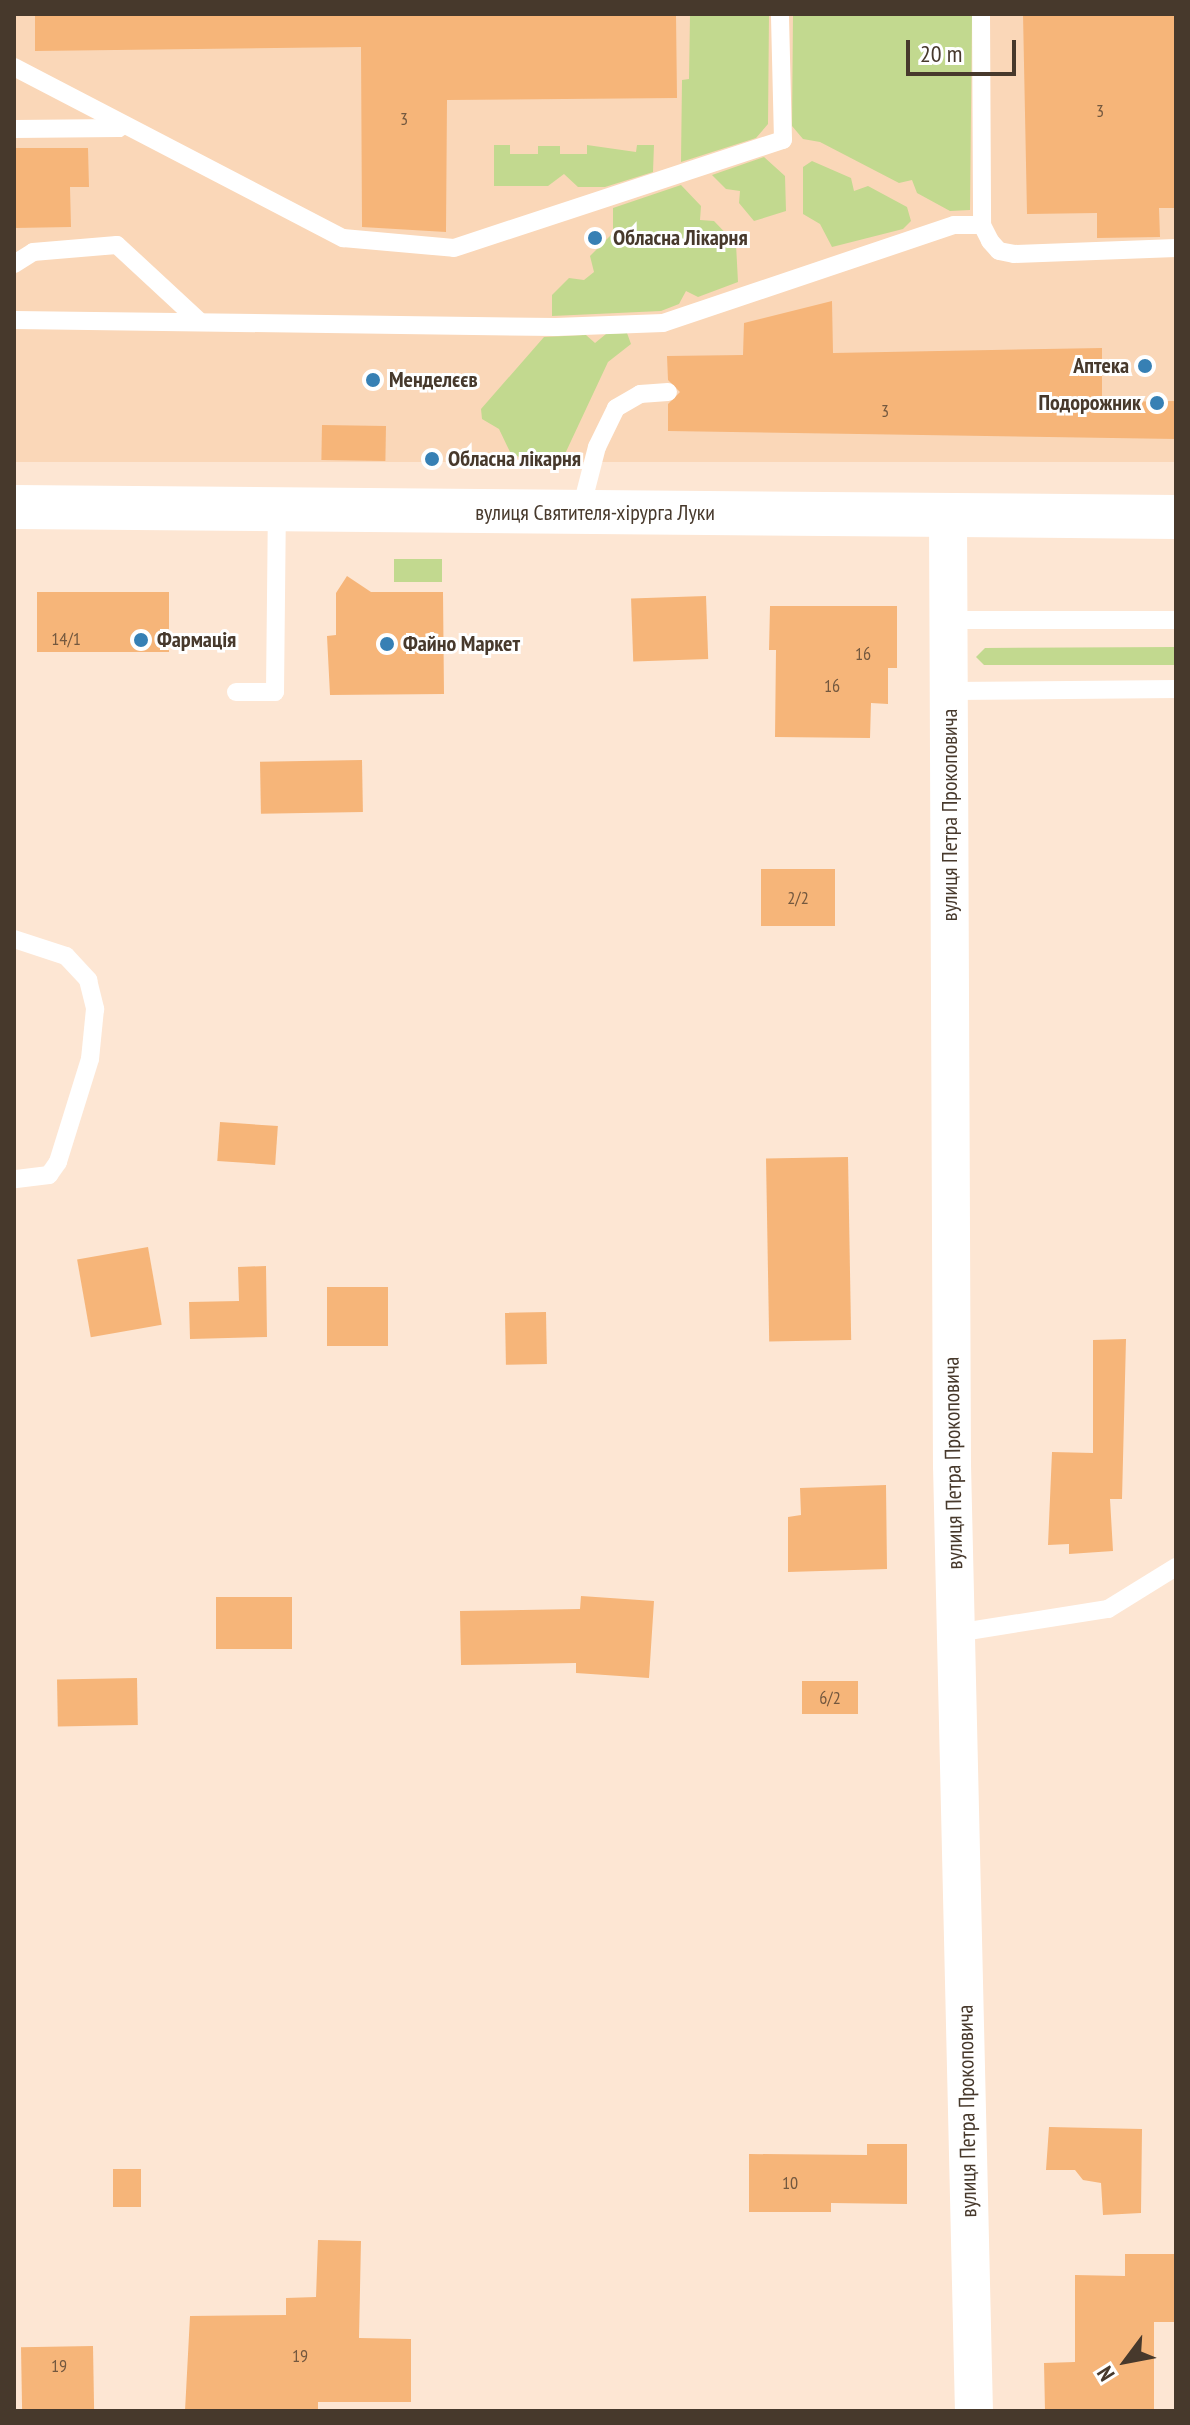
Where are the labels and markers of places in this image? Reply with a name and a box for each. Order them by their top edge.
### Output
place label: Обласна Лікарня [613,225,748,251]
marker: Обласна Лікарня [584,227,606,249]
place label: Аптека [1073,353,1129,379]
marker: Аптека [1136,357,1154,375]
place label: Менделєєв [389,367,478,393]
marker: Менделєєв [364,371,382,389]
place label: Подорожник [1038,390,1141,416]
marker: Подорожник [1148,394,1166,412]
place label: Обласна лікарня [448,446,581,472]
marker: Обласна лікарня [423,450,441,468]
place label: Фармація [157,627,236,653]
marker: Фармація [132,631,150,649]
place label: Файно Маркет [403,631,520,657]
marker: Файно Маркет [378,635,396,653]

